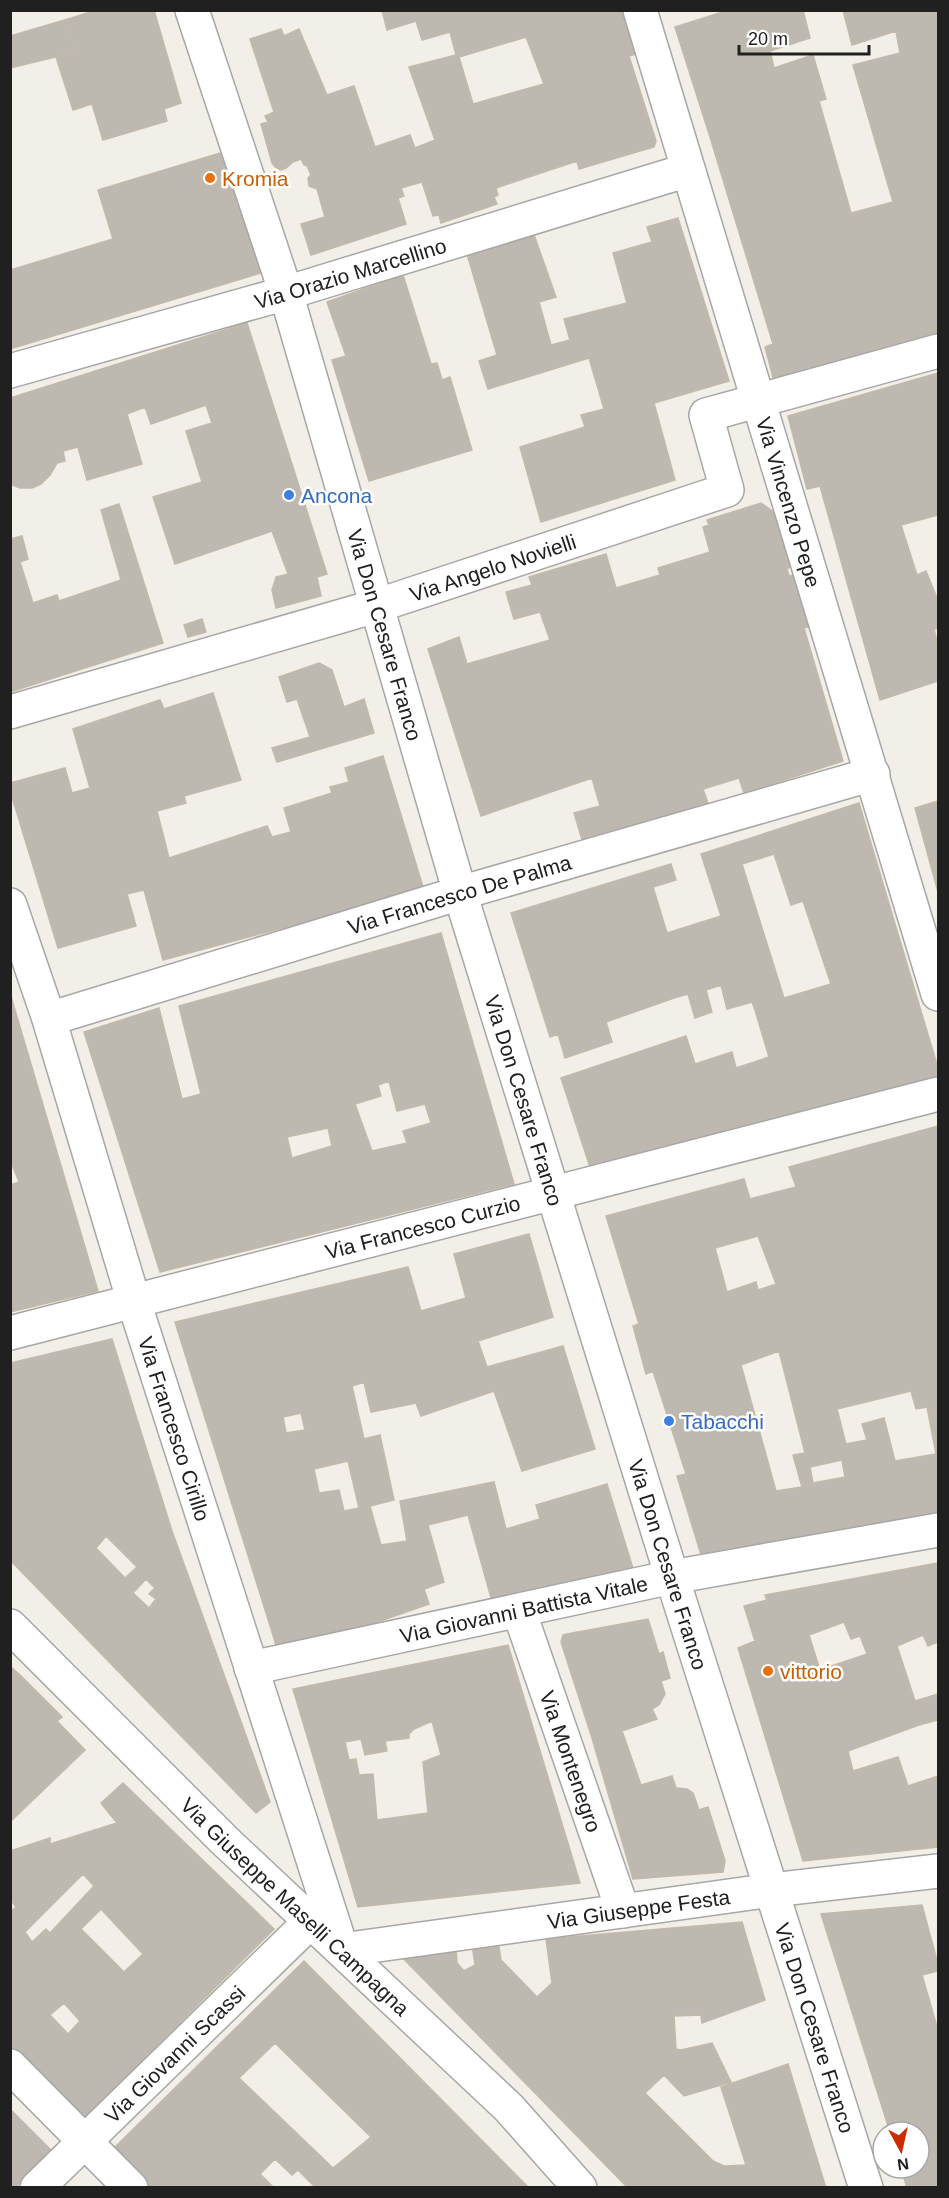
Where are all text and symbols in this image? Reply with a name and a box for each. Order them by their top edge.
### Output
scale bar [739,18,870,56]
text: 20 m [748,29,788,49]
place label: Kromia [222,167,289,190]
marker: Kromia [203,171,217,185]
street label: Via Orazio Marcellino [252,233,449,313]
street label: Via Vincenzo Pepe [752,414,826,590]
place label: Ancona [301,484,373,507]
marker: Ancona [282,488,296,502]
street label: Via Don Cesare Franco [344,526,427,743]
street label: Via Angelo Novielli [407,529,579,606]
street label: Via Francesco De Palma [345,850,574,938]
street label: Via Don Cesare Franco [481,992,568,1208]
street label: Via Francesco Curzio [323,1191,522,1263]
street label: Via Francesco Cirillo [134,1334,215,1524]
place label: Tabacchi [681,1410,764,1433]
marker: Tabacchi [662,1414,676,1428]
street label: Via Don Cesare Franco [625,1456,712,1673]
street label: Via Giovanni Battista Vitale [398,1571,650,1647]
place label: vittorio [780,1660,842,1683]
marker: vittorio [761,1664,775,1678]
street label: Via Montenegro [536,1688,606,1835]
street label: Via Giuseppe Maselli Campagna [177,1793,414,2020]
street label: Via Giuseppe Festa [546,1884,732,1933]
street label: Via Don Cesare Franco [771,1920,859,2136]
street label: Via Giovanni Scassi [100,1981,249,2127]
north arrow [871,2120,931,2180]
text: N [896,2155,910,2174]

